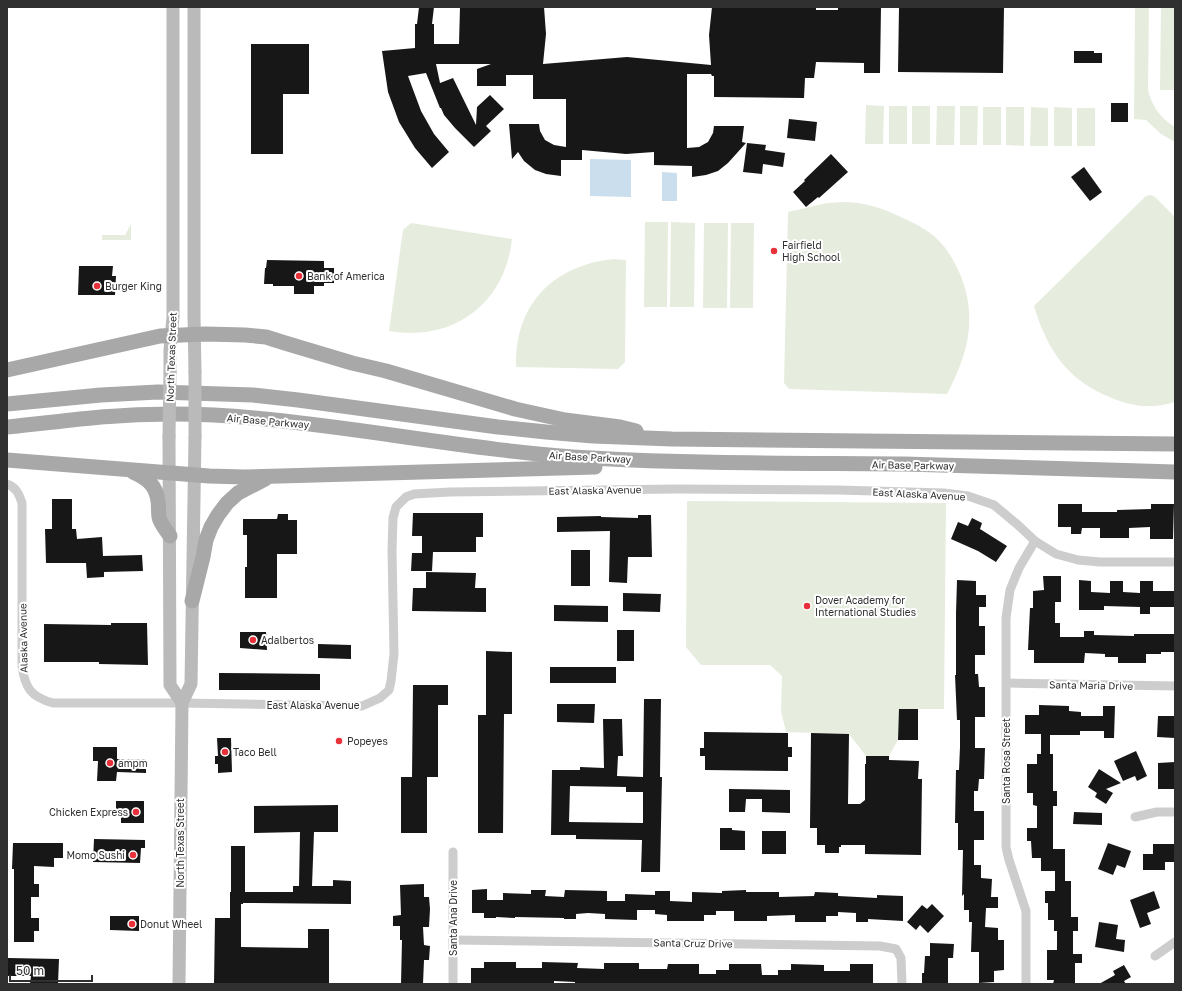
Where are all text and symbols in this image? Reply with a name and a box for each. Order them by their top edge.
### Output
place label: Fairfield High School [782,239,840,263]
marker: Fairfield High School [769,246,779,256]
place label: Bank of America [307,270,385,282]
marker: Bank of America [294,271,304,281]
place label: Burger King [105,280,162,292]
marker: Burger King [92,281,102,291]
street label: North Texas Street [163,312,179,402]
street label: Air Base Parkway [226,411,310,431]
street label: Air Base Parkway [549,449,632,465]
street label: Air Base Parkway [872,458,955,472]
street label: East Alaska Avenue [548,483,642,497]
street label: East Alaska Avenue [872,486,966,502]
place label: Dover Academy for International Studies [815,594,916,618]
marker: Dover Academy for International Studies [802,601,812,611]
street label: Alaska Avenue [16,603,30,673]
place label: Adalbertos [261,634,314,646]
marker: Adalbertos [248,635,258,645]
street label: Santa Maria Drive [1049,678,1133,692]
street label: East Alaska Avenue [266,699,360,711]
street label: Santa Rosa Street [1000,718,1012,804]
place label: Popeyes [347,735,388,747]
marker: Popeyes [334,736,344,746]
place label: Taco Bell [233,746,277,758]
marker: Taco Bell [220,747,230,757]
place label: ampm [118,757,148,769]
marker: ampm [105,758,115,768]
street label: North Texas Street [174,798,186,888]
place label: Chicken Express [49,806,128,818]
marker: Chicken Express [131,807,141,817]
place label: Momo Sushi [66,849,125,861]
marker: Momo Sushi [128,850,138,860]
street label: Santa Ana Drive [447,880,459,956]
place label: Donut Wheel [140,918,202,930]
marker: Donut Wheel [127,919,137,929]
street label: Santa Cruz Drive [653,936,733,950]
scale bar [10,957,92,983]
text: 50 m [16,963,44,978]

